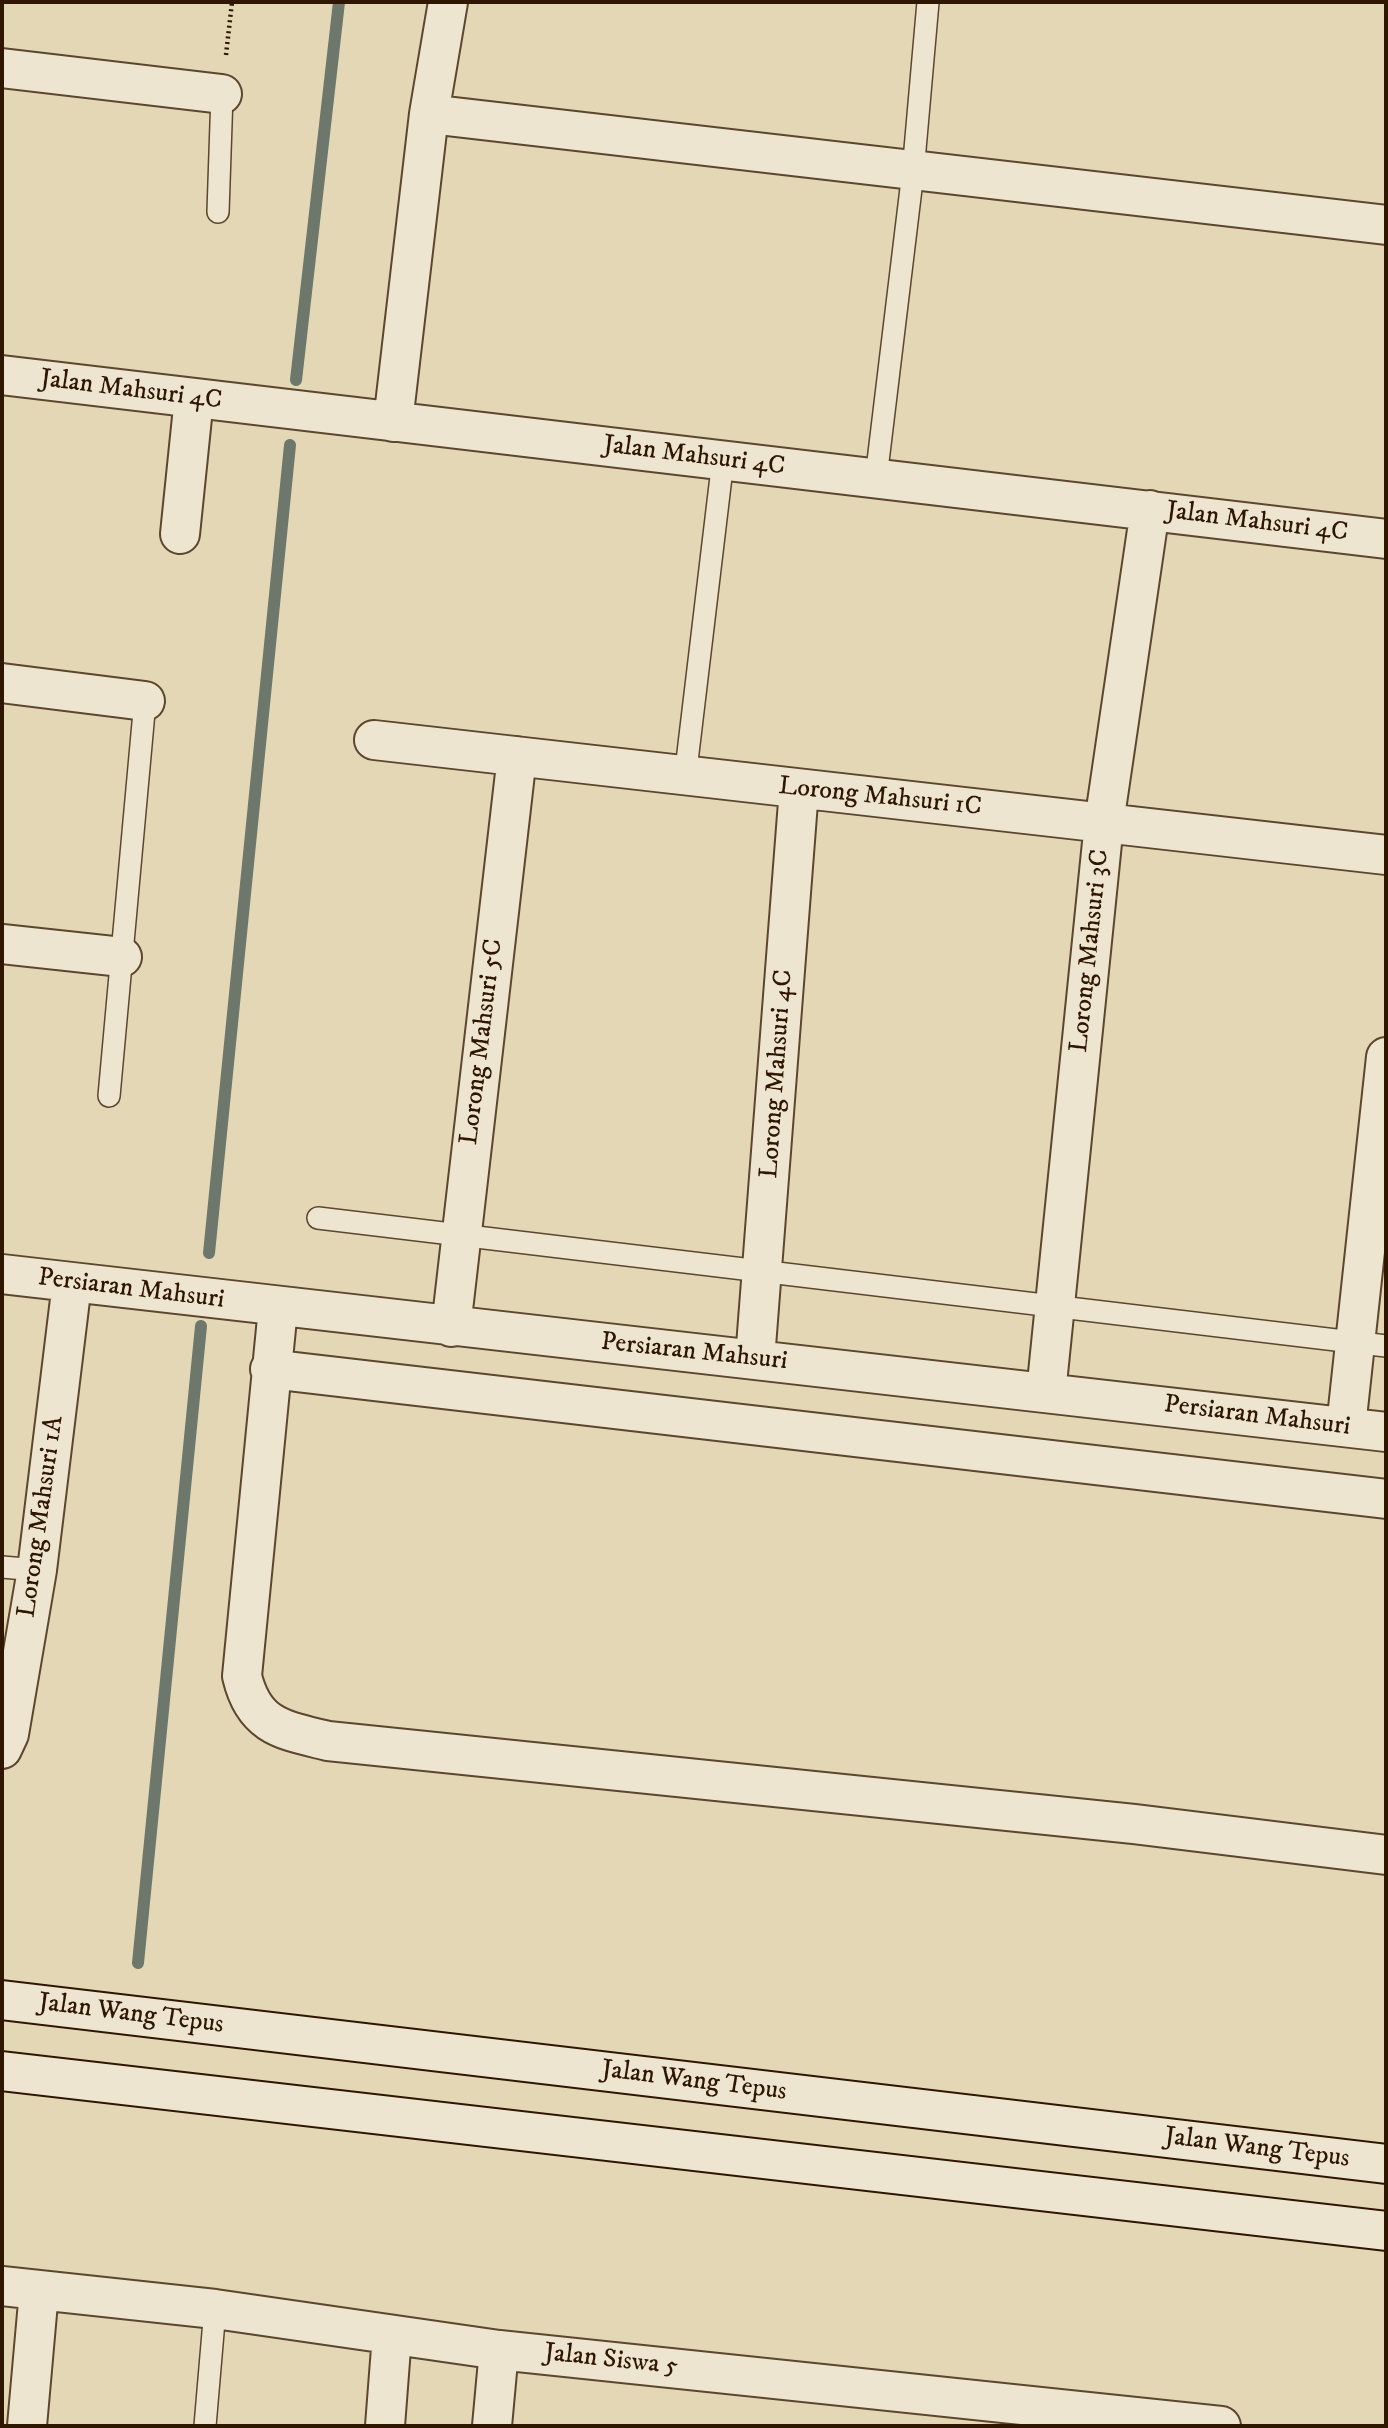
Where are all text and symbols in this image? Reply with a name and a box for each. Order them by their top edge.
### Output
street label: Jalan Mahsuri 4C [38,364,224,418]
street label: Jalan Mahsuri 4C [601,430,787,484]
street label: Jalan Mahsuri 4C [1164,496,1350,550]
street label: Lorong Mahsuri 1C [777,772,983,824]
street label: Lorong Mahsuri 3C [1065,848,1117,1054]
street label: Lorong Mahsuri 5C [455,937,511,1147]
street label: Lorong Mahsuri 4C [755,969,801,1179]
street label: Persiaran Mahsuri [36,1263,226,1317]
street label: Persiaran Mahsuri [599,1328,789,1378]
street label: Persiaran Mahsuri [1162,1390,1352,1444]
street label: Lorong Mahsuri 1A [12,1414,72,1620]
street label: Jalan Wang Tepus [37,1988,225,2042]
street label: Jalan Wang Tepus [600,2055,788,2109]
street label: Jalan Wang Tepus [1163,2122,1351,2176]
street label: Jalan Siswa 5 [543,2338,679,2384]

